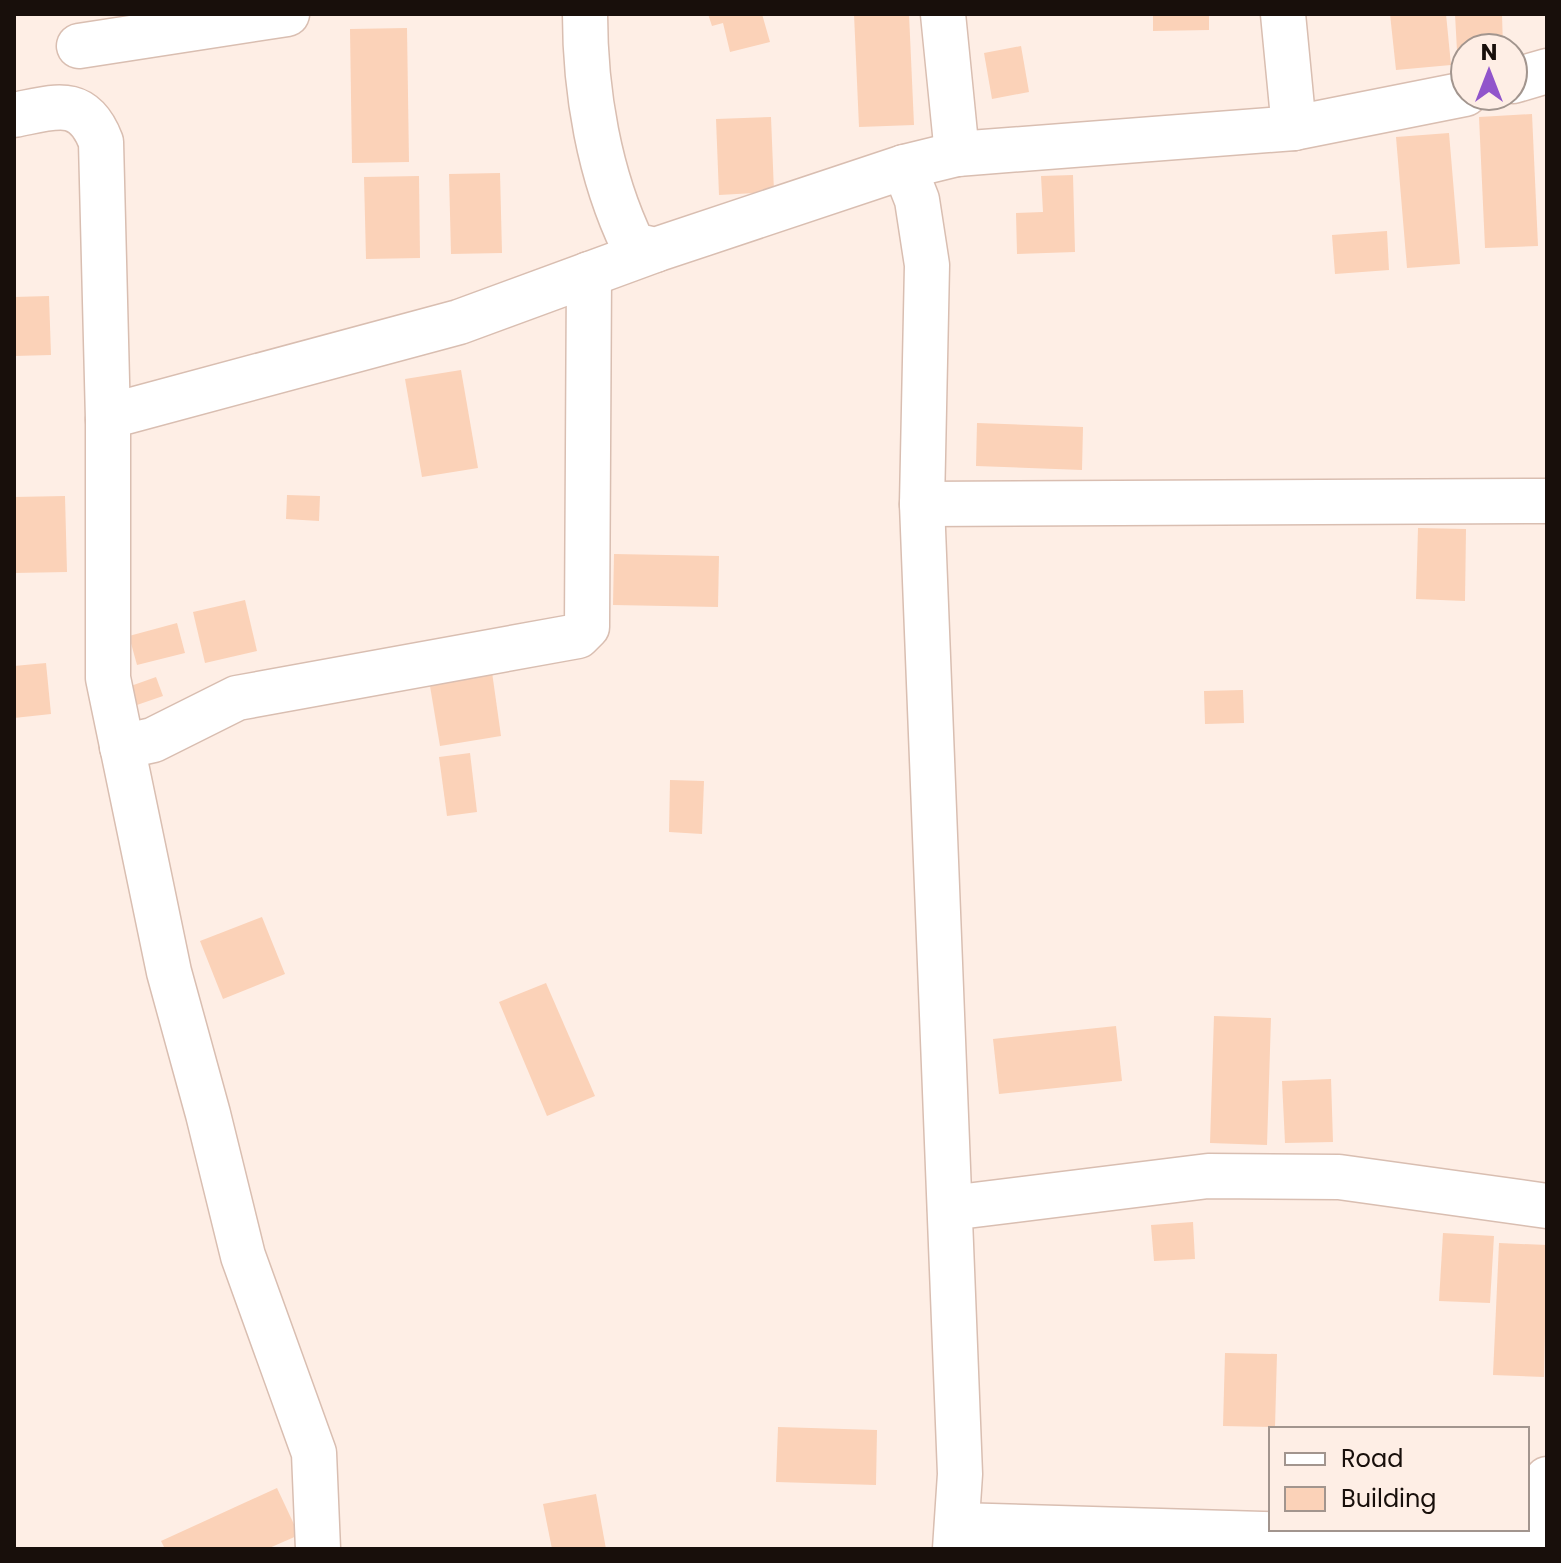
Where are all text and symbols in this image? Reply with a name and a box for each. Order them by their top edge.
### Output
north arrow [1449,32,1529,112]
text: N [1481,37,1497,68]
legend [1269,1427,1529,1531]
text: Road [1341,1442,1403,1475]
text: Building [1341,1482,1437,1515]

